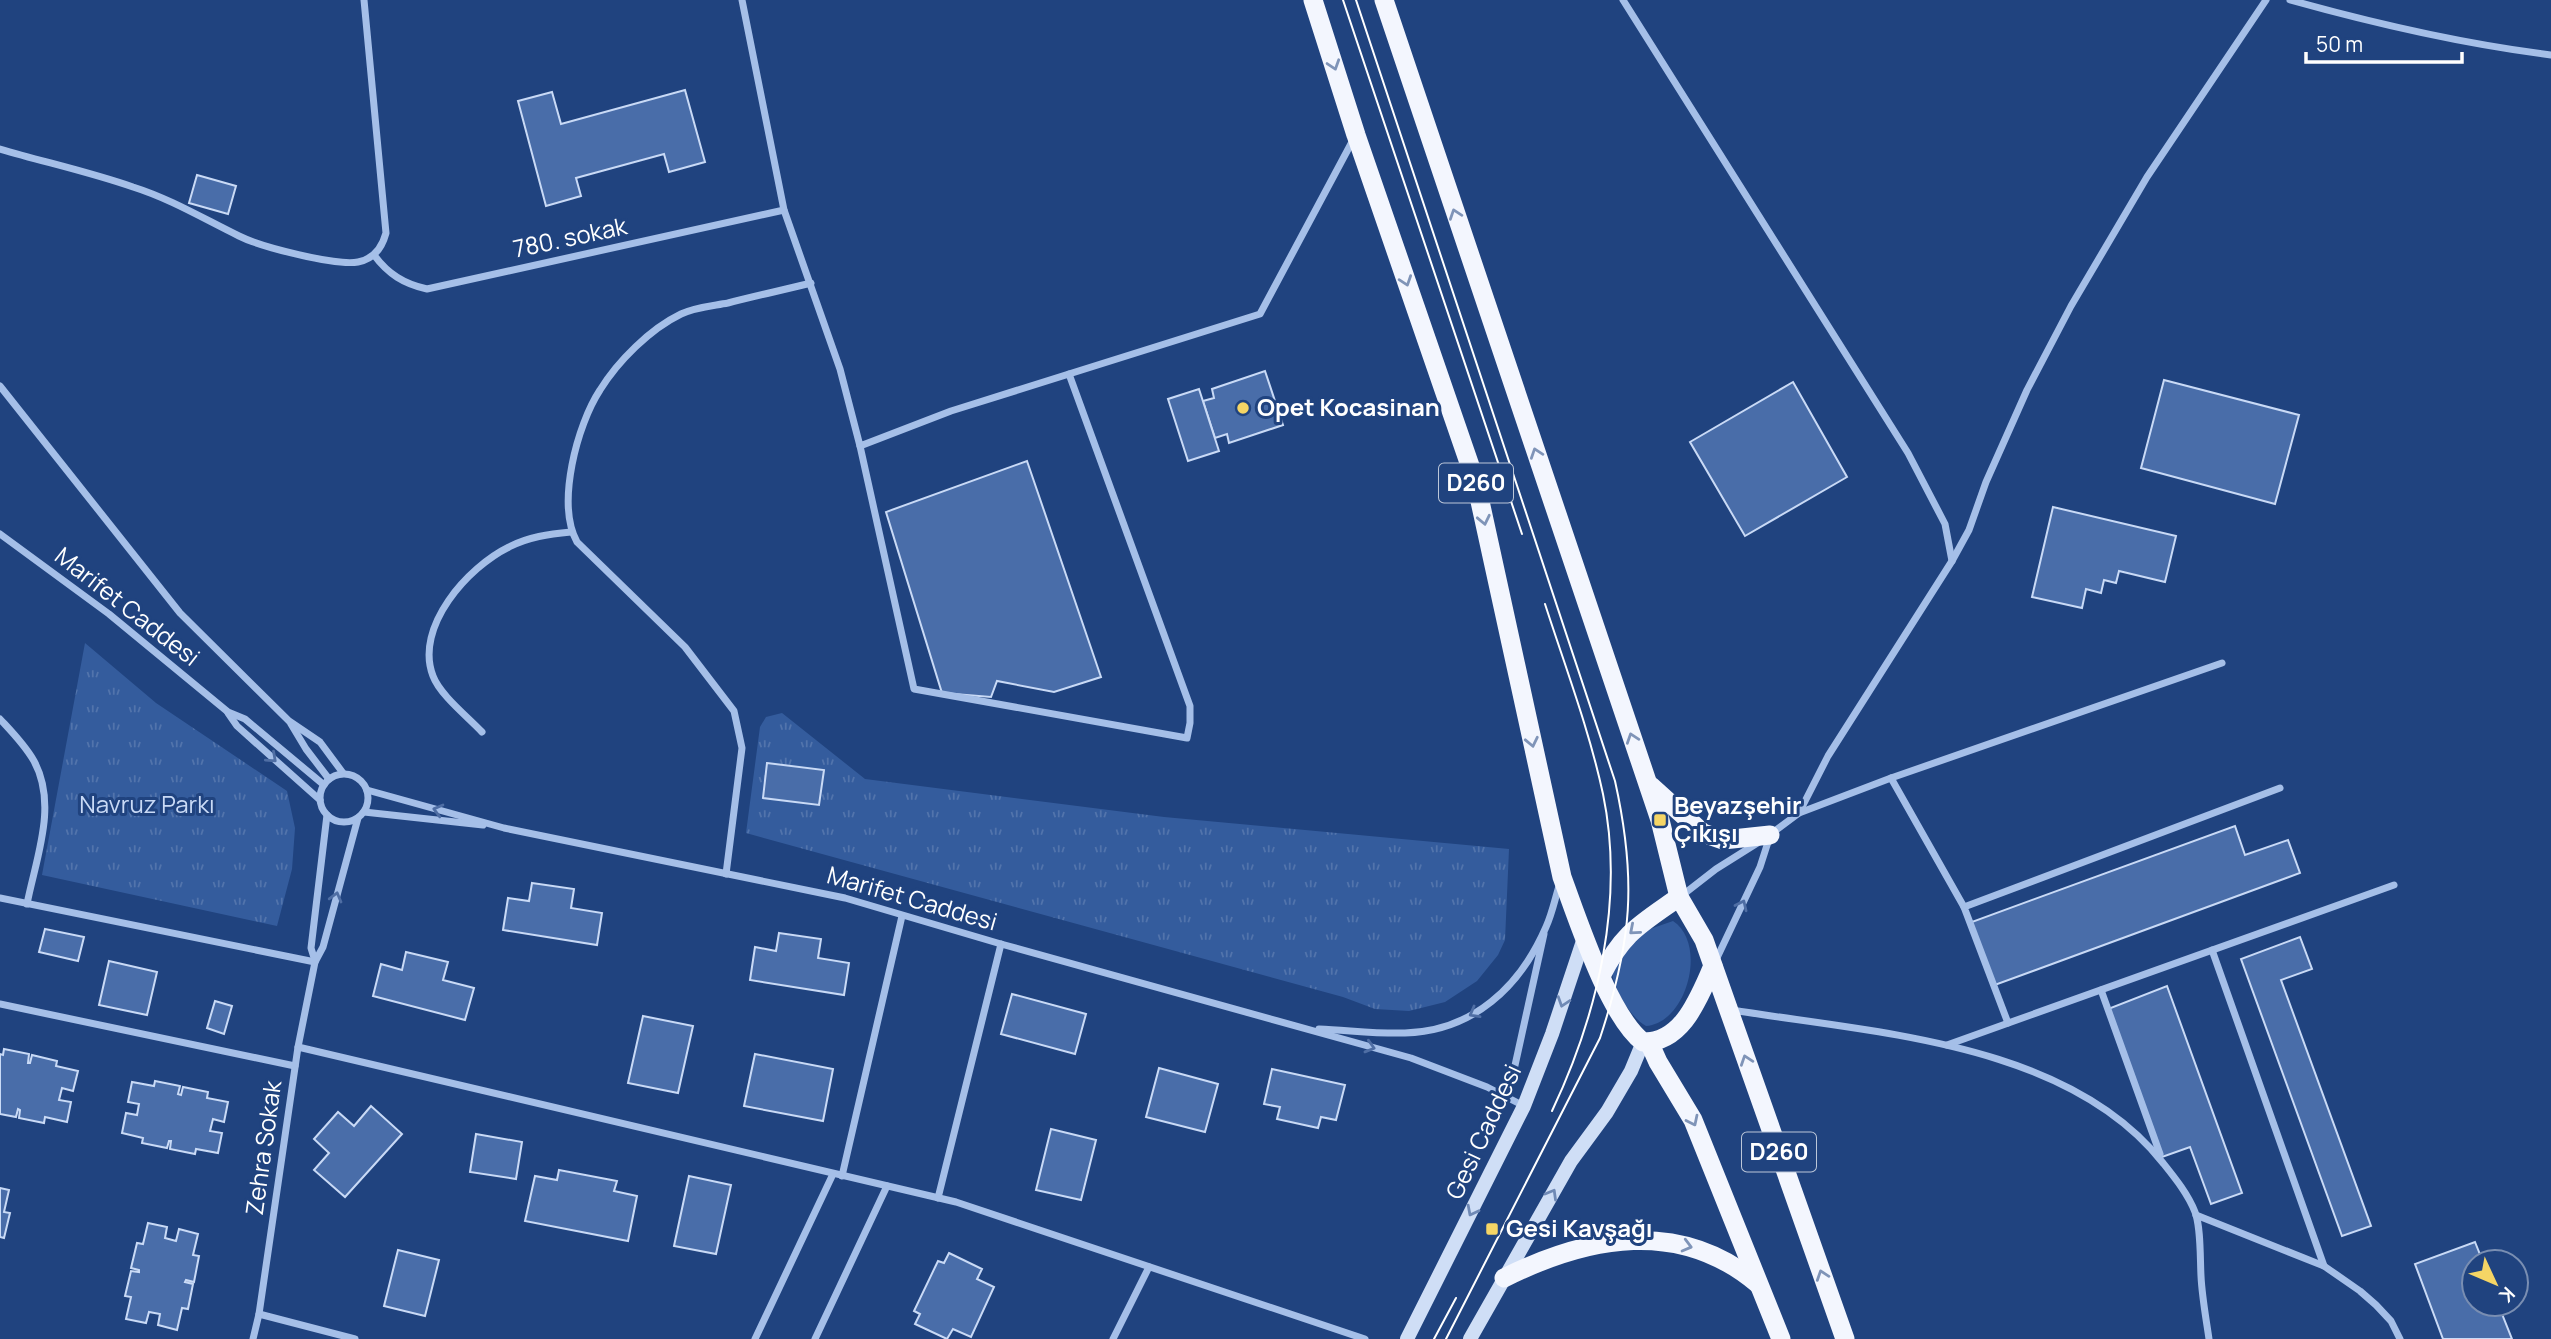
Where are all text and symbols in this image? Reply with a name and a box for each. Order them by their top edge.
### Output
scale bar [2306,21,2462,65]
text: 50 m [2316,30,2363,58]
one-way arrow [1325,59,1340,71]
street label: 780. sokak [510,208,631,265]
one-way arrow [1449,208,1463,220]
one-way arrow [1398,274,1412,286]
place label: Opet Kocasinan [1257,390,1440,423]
marker: Opet Kocasinan [1235,400,1251,416]
one-way arrow [1530,447,1544,459]
road number: D260 [1439,463,1513,503]
one-way arrow [1476,514,1491,526]
street label: Marifet Caddesi [49,539,207,673]
one-way arrow [1626,732,1640,744]
one-way arrow [1524,736,1539,748]
one-way arrow [264,749,277,762]
park label: Navruz Parkı [79,787,215,820]
place label: Beyazşehir Çıkışı [1674,788,1802,849]
one-way arrow [433,803,445,818]
marker: Beyazşehir Çıkışı [1652,812,1668,828]
street label: Marifet Caddesi [824,858,1001,938]
one-way arrow [328,891,342,903]
one-way arrow [1734,899,1748,912]
one-way arrow [1629,922,1642,934]
one-way arrow [1557,996,1571,1008]
one-way arrow [1469,1005,1481,1018]
one-way arrow [1364,1038,1376,1053]
one-way arrow [1740,1055,1754,1067]
street label: Gesi Caddesi [1437,1059,1528,1204]
street label: Zehra Sokak [237,1077,288,1217]
one-way arrow [1684,1114,1698,1126]
road number: D260 [1742,1133,1816,1172]
one-way arrow [1543,1189,1556,1202]
one-way arrow [1467,1204,1481,1216]
place label: Gesi Kavşağı [1506,1211,1653,1244]
marker: Gesi Kavşağı [1484,1221,1500,1237]
one-way arrow [1681,1238,1693,1252]
north arrow [2460,1248,2530,1318]
one-way arrow [1816,1269,1830,1281]
text: K [2493,1281,2521,1309]

